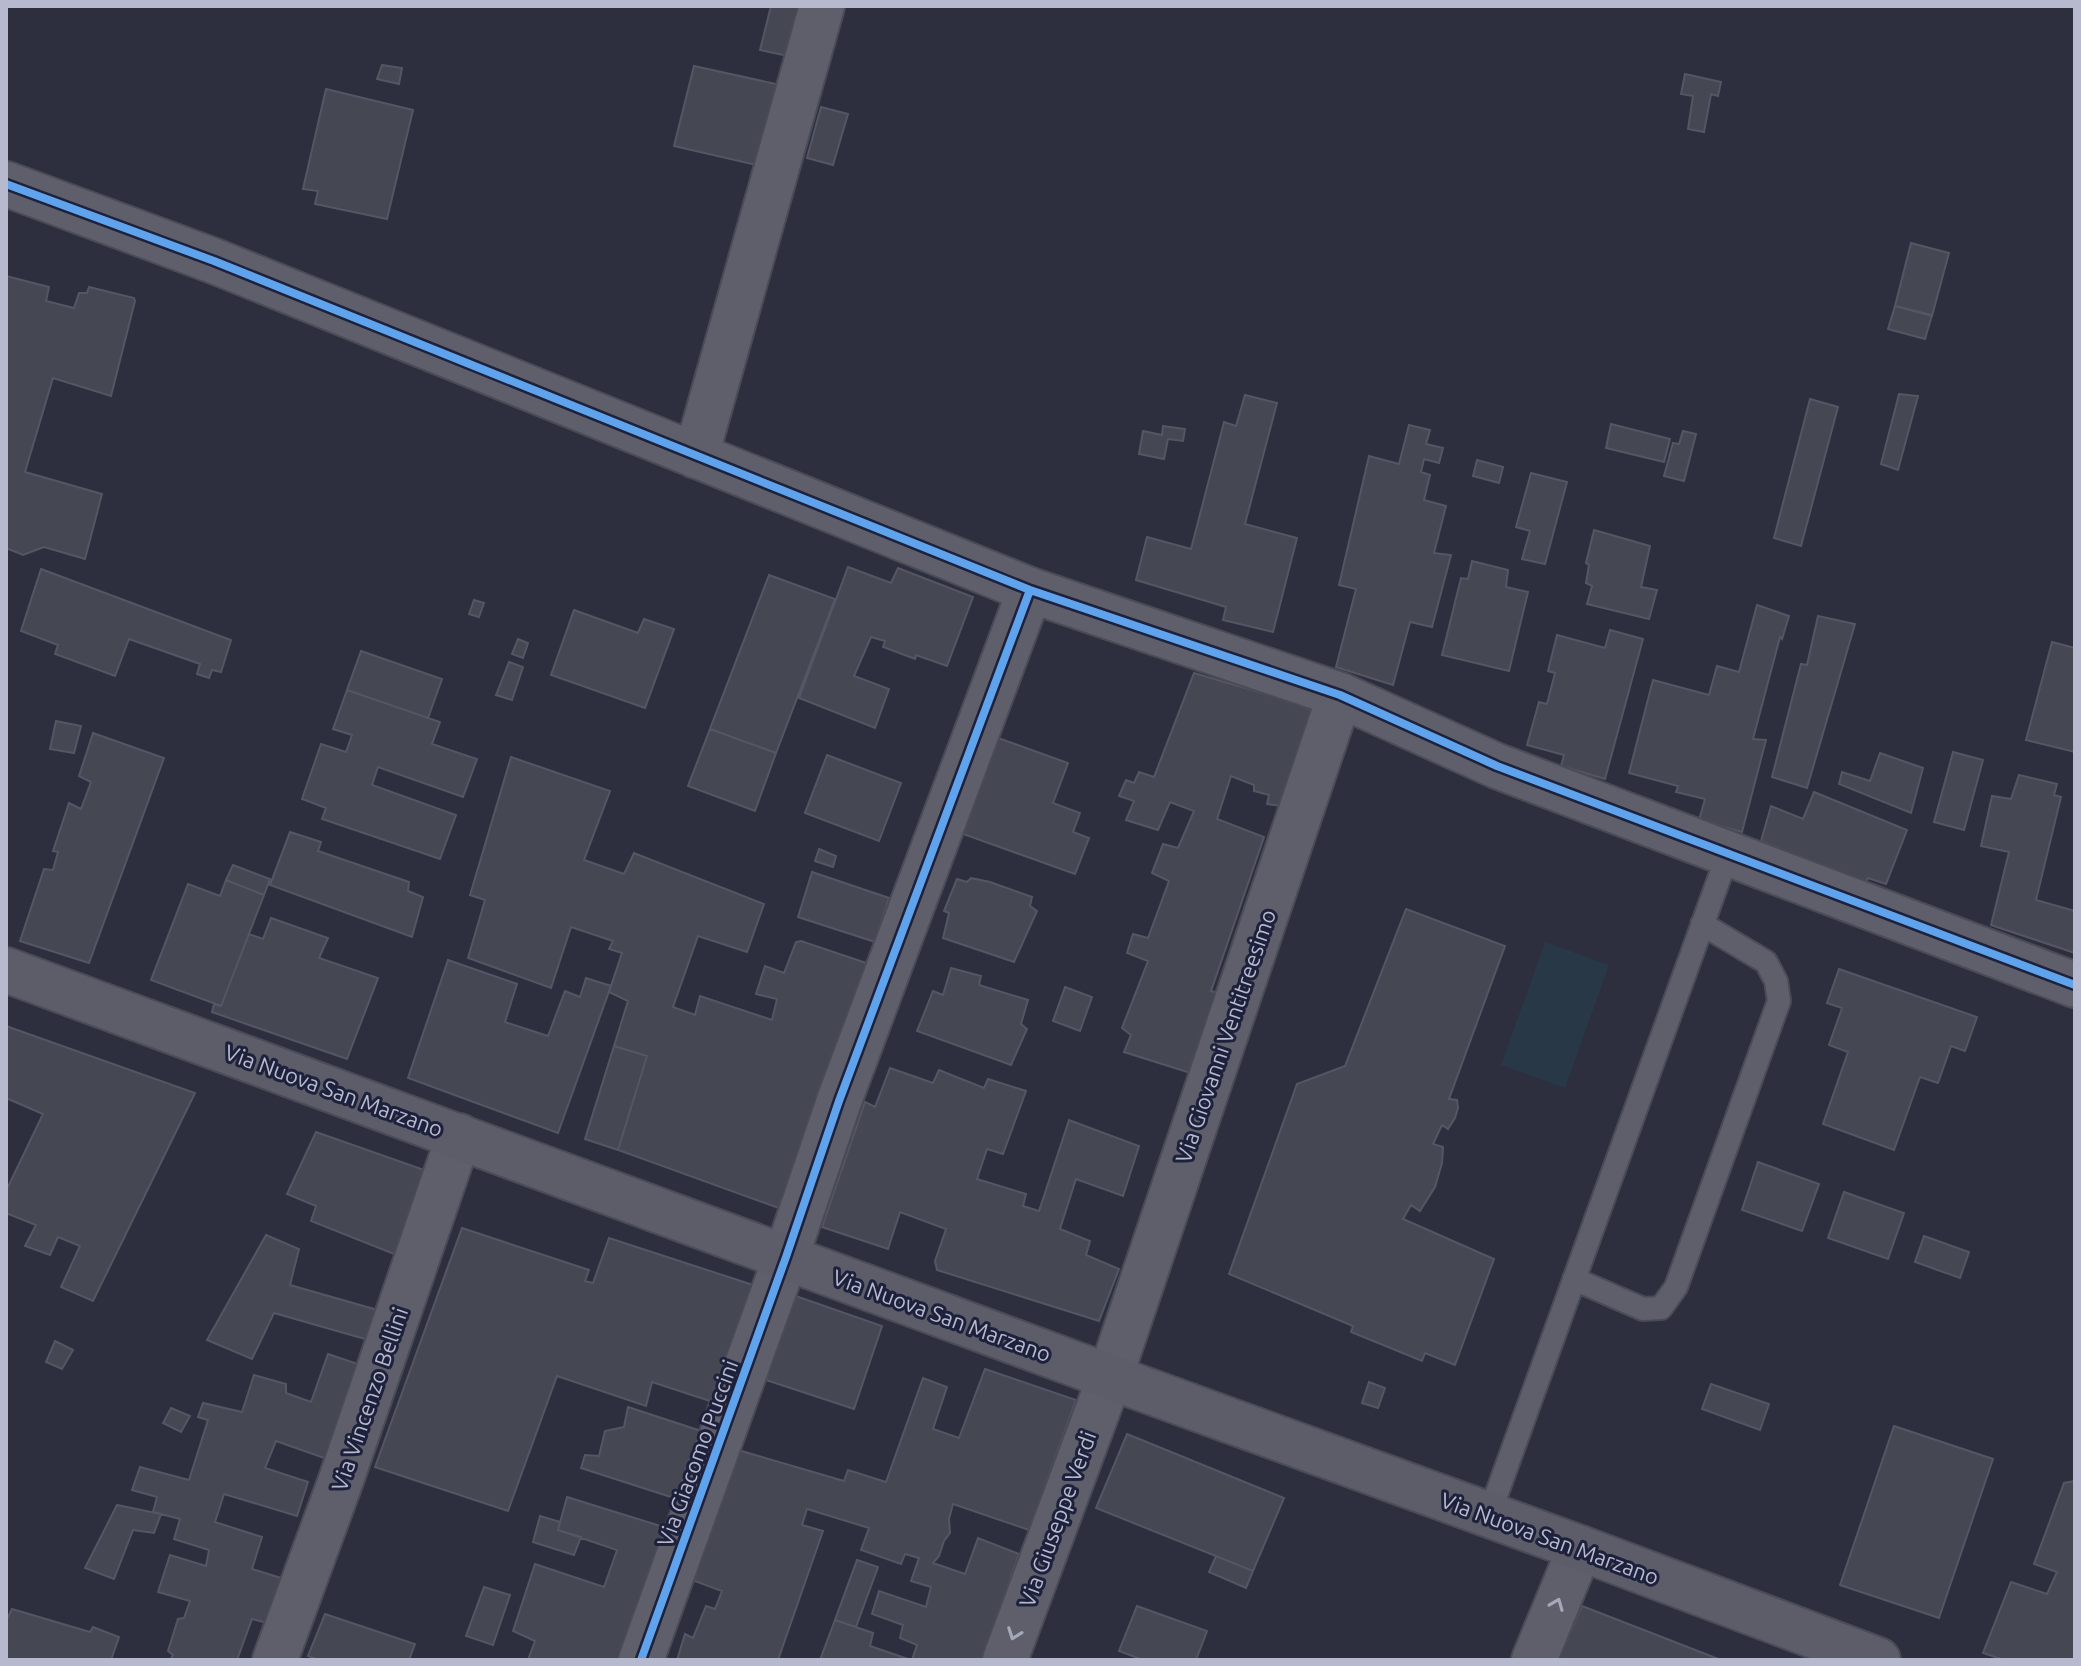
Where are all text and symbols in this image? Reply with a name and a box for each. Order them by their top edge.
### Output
street label: Via Giovanni Ventitreesimo [1170,906,1280,1166]
street label: Via Nuova San Marzano [221,1039,447,1141]
street label: Via Nuova San Marzano [829,1264,1055,1366]
street label: Via Vincenzo Bellini [326,1304,412,1494]
street label: Via Giacomo Puccini [652,1356,742,1550]
street label: Via Giuseppe Verdi [1014,1428,1100,1610]
street label: Via Nuova San Marzano [1437,1487,1663,1589]
one-way arrow [1547,1598,1564,1612]
one-way arrow [1008,1626,1024,1640]

